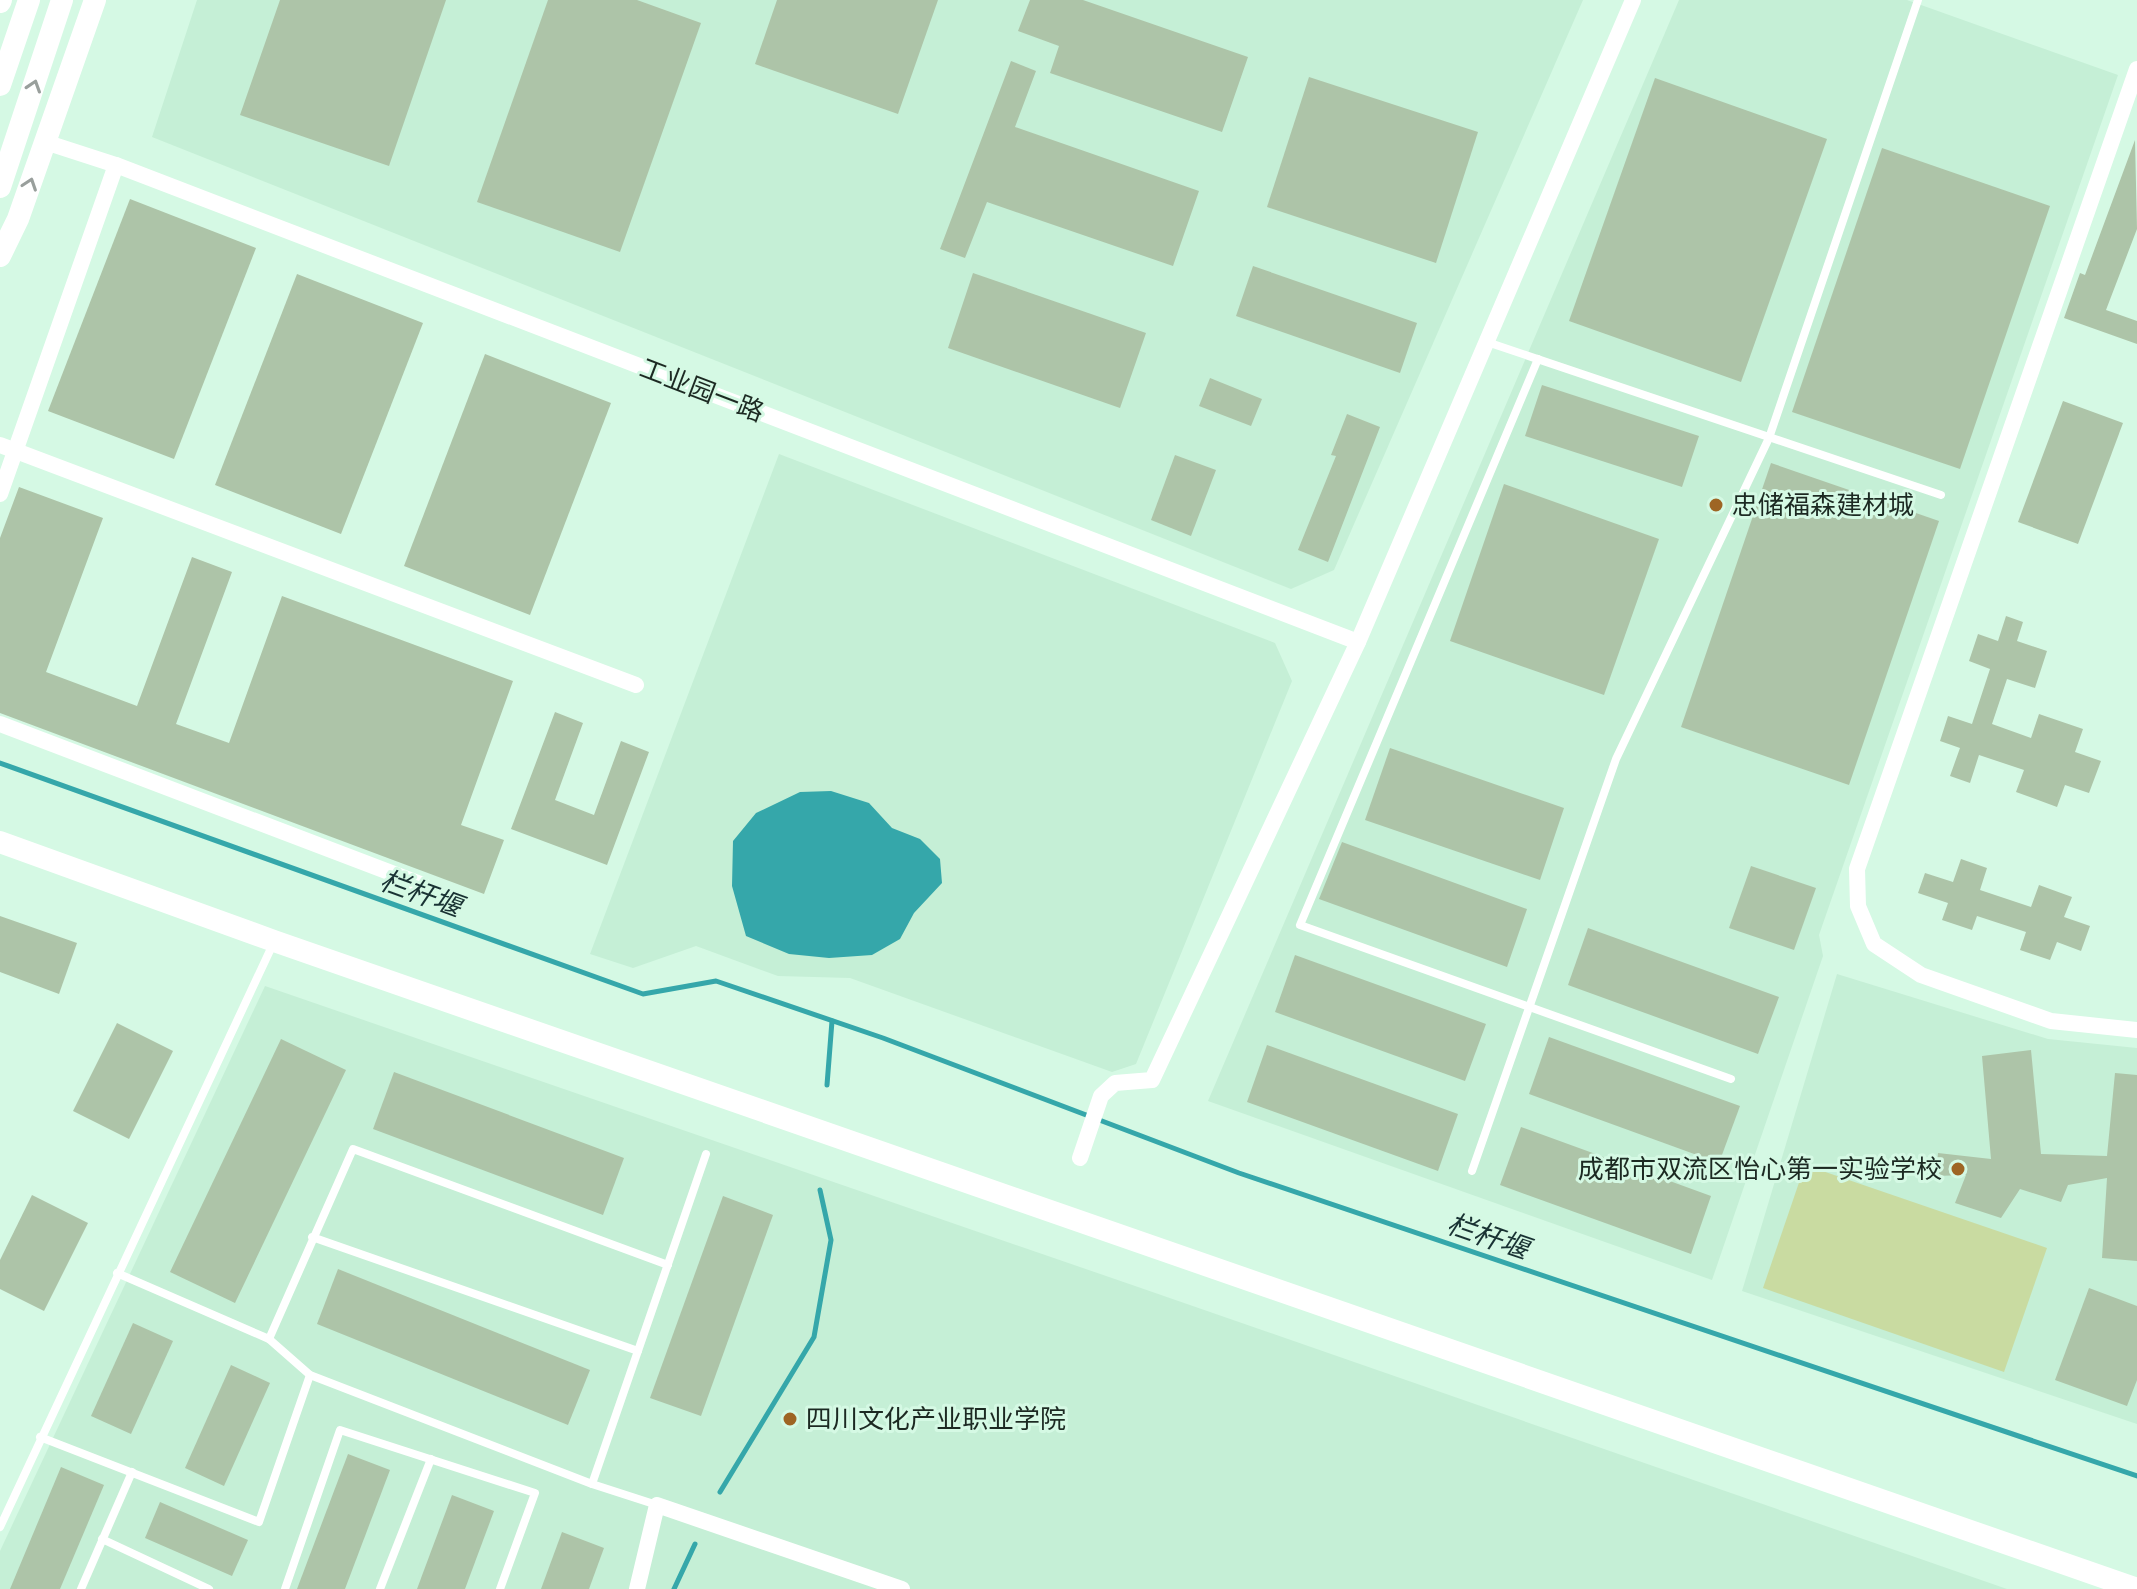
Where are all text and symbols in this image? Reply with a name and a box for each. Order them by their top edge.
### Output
one-way arrow [24,80,40,94]
one-way arrow [20,178,37,192]
street label: 工业园一路 [635,351,769,429]
place label: 忠储福森建材城 [1732,488,1914,522]
marker: 忠储福森建材城 [1707,496,1725,514]
water label: 栏杆堰 [375,862,470,926]
place label: 成都市双流区怡心第一实验学校 [1578,1152,1942,1186]
marker: 成都市双流区怡心第一实验学校 [1949,1160,1967,1178]
water label: 栏杆堰 [1442,1205,1537,1268]
place label: 四川文化产业职业学院 [806,1402,1066,1436]
marker: 四川文化产业职业学院 [781,1410,799,1428]

